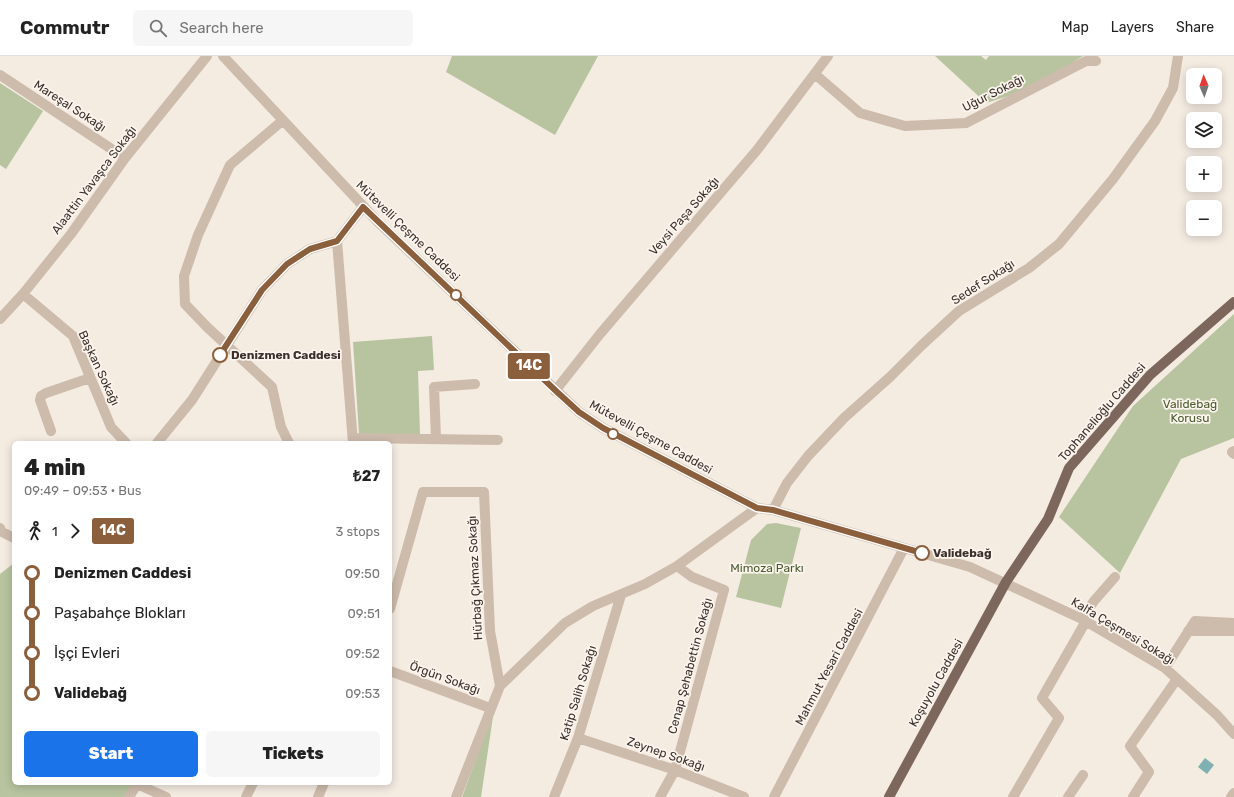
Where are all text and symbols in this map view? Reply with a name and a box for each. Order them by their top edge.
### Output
search box [133,10,413,46]
text: Commutr [20,16,109,39]
icon: search [147,17,169,39]
text: Search here [179,19,264,37]
text: Map [1062,19,1089,36]
text: Layers [1111,19,1154,36]
text: Share [1176,19,1214,36]
north arrow [1186,68,1222,104]
map controls [1186,68,1222,236]
street label: Uğur Sokağı [960,71,1026,114]
street label: Mareşal Sokağı [31,78,109,135]
button: layers [1186,112,1222,148]
street label: Alaattin Yavaşca Sokağı [49,123,139,237]
button: + [1186,156,1222,192]
street label: Veysi Paşa Sokağı [646,174,722,258]
street label: Mütevelli Çeşme Caddesi [353,178,463,284]
button: − [1186,200,1222,236]
street label: Sedef Sokağı [949,256,1017,308]
unlabelled marker [450,289,462,301]
street label: Başkan Sokağı [76,328,122,408]
marker: Denizmen Caddesi [212,347,228,363]
place label: Denizmen Caddesi [231,348,341,362]
line badge: 14C [506,353,552,379]
text: 14C [516,357,542,374]
street label: Tophanelioğlu Caddesi [1056,360,1148,464]
street label: Mütevelli Çeşme Caddesi [587,397,715,477]
park label: Validebağ Korusu [1163,397,1217,425]
unlabelled marker [607,428,619,440]
text: 4 min [24,454,86,481]
text: ₺27 [353,467,380,485]
text: 09:49 – 09:53 · Bus [24,483,141,498]
street label: Hürbağ Çıkmaz Sokağı [465,515,485,641]
icon: walk [24,520,46,542]
icon: forward [64,520,86,542]
text: 14C [100,522,126,539]
text: 1 [52,524,58,539]
text: 3 stops [335,524,380,539]
marker: Validebağ [914,545,930,561]
place label: Validebağ [933,546,992,560]
park label: Mimoza Parkı [730,561,804,575]
text: Denizmen Caddesi [54,564,191,582]
text: 09:50 [345,566,380,581]
street label: Kalfa Çeşmesi Sokağı [1069,595,1177,667]
street label: Cenap Şehabettin Sokağı [665,596,715,736]
text: Paşabahçe Blokları [54,604,186,622]
text: 09:51 [348,606,380,621]
street label: Mahmut Yesari Caddesi [792,606,866,728]
street label: Koşuyolu Caddesi [906,637,966,729]
text: İşçi Evleri [54,644,120,662]
street label: Katip Salih Sokağı [557,644,599,742]
text: 09:52 [345,646,380,661]
street label: Örgün Sokağı [408,659,482,697]
text: Validebağ [54,684,127,702]
text: 09:53 [345,686,380,701]
button: Start [24,731,198,777]
button: Tickets [206,731,380,777]
street label: Zeynep Sokağı [625,734,707,774]

